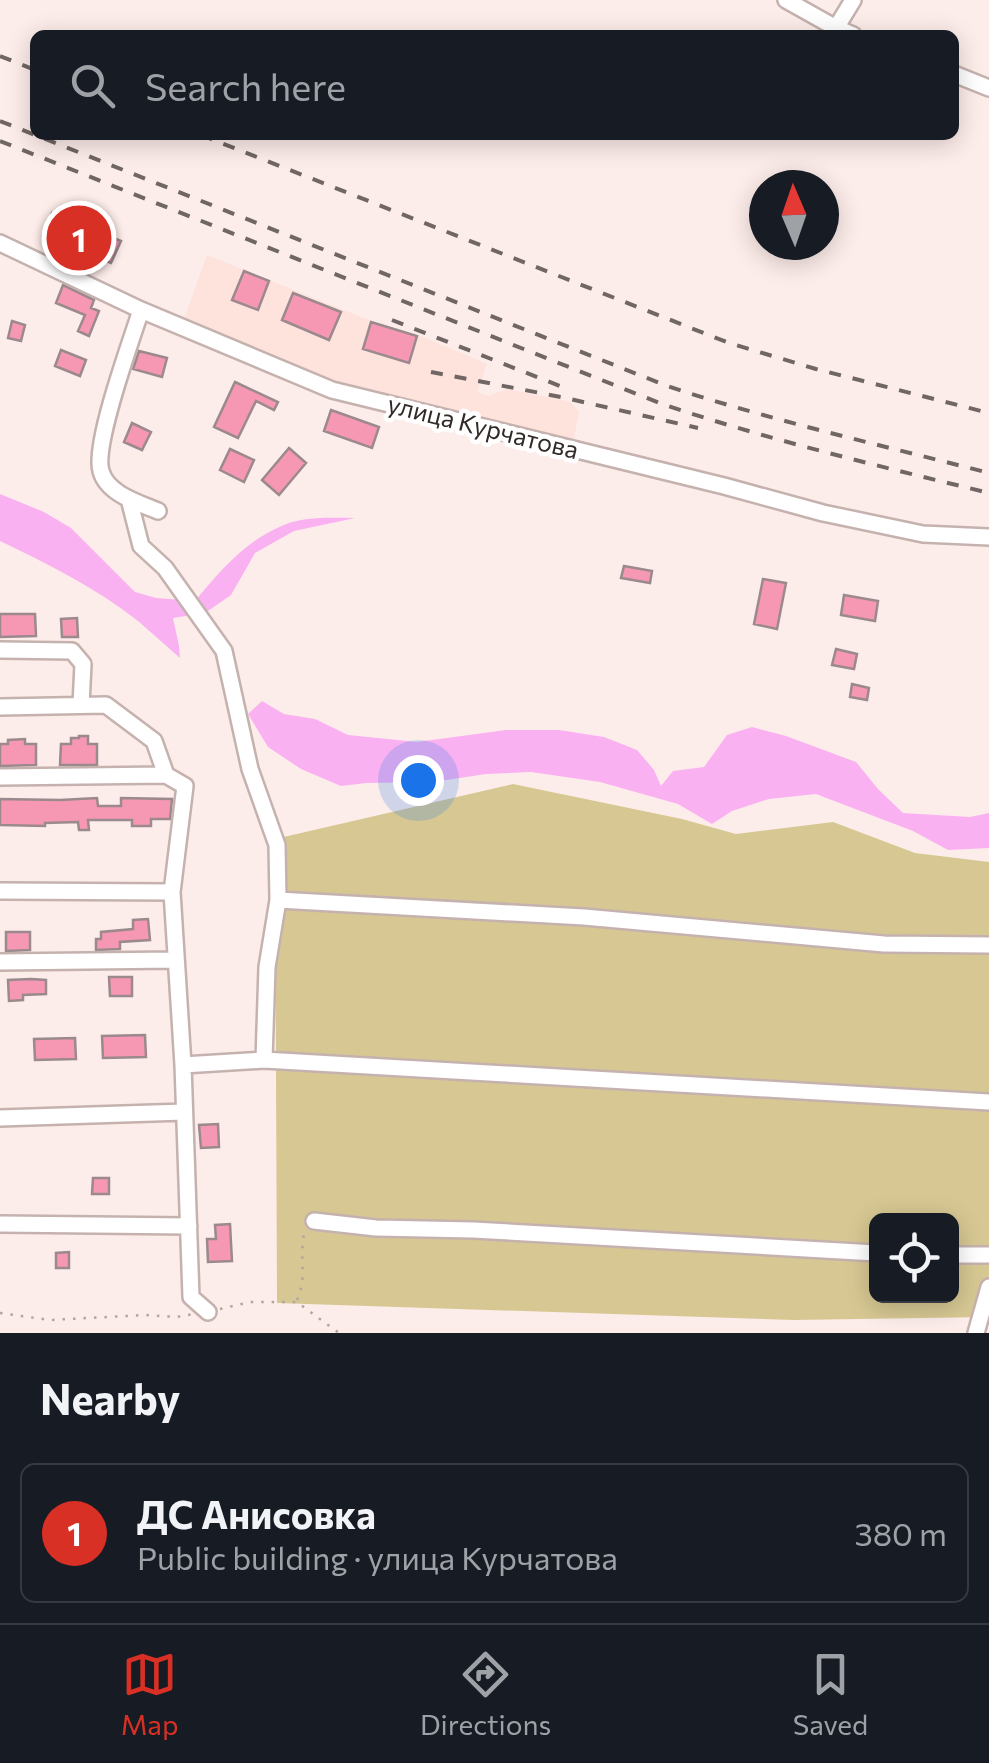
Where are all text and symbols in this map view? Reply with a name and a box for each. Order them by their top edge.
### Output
search box [30,30,959,140]
icon: search [65,58,120,113]
text: Search here [145,62,346,109]
north arrow [749,170,839,260]
pin: 1 [46,200,112,276]
street label: улица Курчатова [385,388,582,464]
your location [393,755,444,806]
map controls [869,1213,959,1303]
button: locate [869,1213,959,1303]
text: Nearby [40,1372,180,1424]
text: ДС Анисовка [137,1490,376,1537]
text: 1 [67,1513,82,1553]
text: 380 m [854,1513,947,1553]
text: Public building · улица Курчатова [137,1537,618,1577]
tab: Map [121,1647,178,1741]
tab: Directions [420,1647,551,1741]
tab: Saved [793,1647,868,1741]

